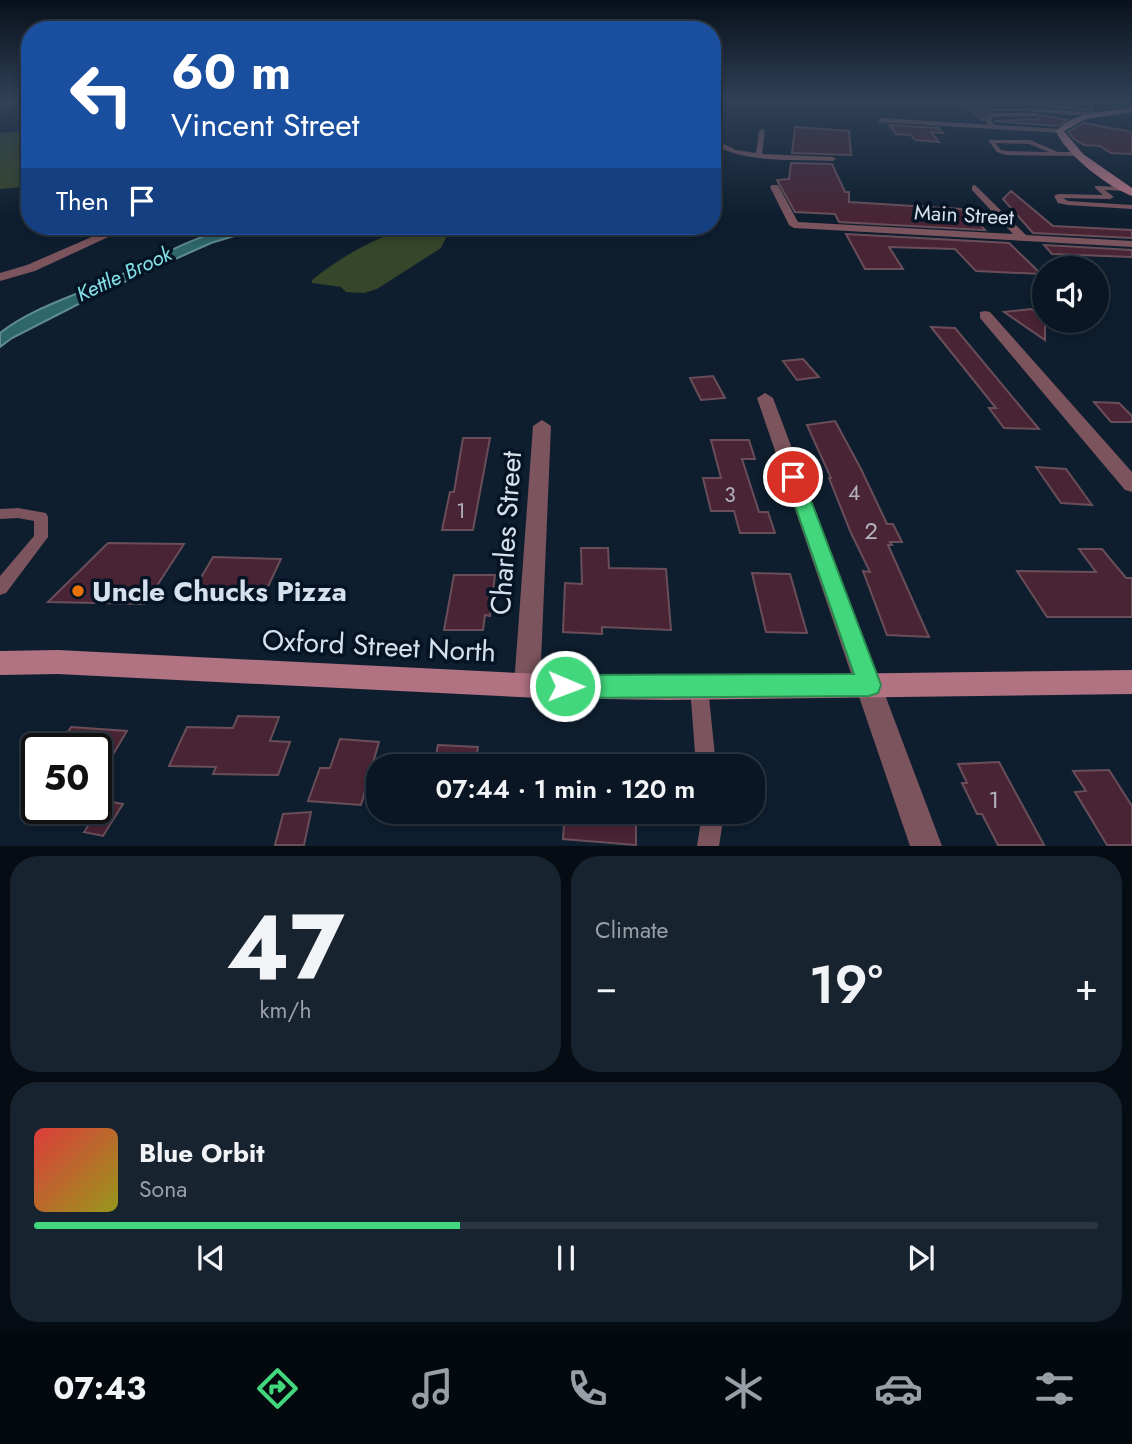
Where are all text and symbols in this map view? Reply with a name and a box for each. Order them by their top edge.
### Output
text: 60 m [171,37,291,107]
icon: left [56,49,147,140]
text: Vincent Street [171,102,359,148]
text: Then [56,182,109,220]
icon: arrive [123,182,161,220]
street label: Main Street [913,197,1015,233]
water label: Kettle Brook [71,238,177,309]
map controls [1032,256,1109,333]
button: sound [1032,256,1109,333]
pin [763,447,823,507]
street label: Charles Street [480,449,532,616]
icon: arrive [774,458,812,496]
house number: 4 [848,478,860,508]
house number: 3 [724,480,736,510]
house number: 1 [456,496,466,526]
house number: 2 [864,513,878,548]
place label: Uncle Chucks Pizza [92,571,347,612]
marker: Uncle Chucks Pizza [70,583,86,599]
street label: Oxford Street North [261,619,497,673]
position arrow [528,649,602,723]
speed limit sign: 50 [21,733,112,824]
text: 07:44 · 1 min · 120 m [436,770,695,808]
house number: 1 [989,782,999,817]
text: 47 [226,882,345,1013]
text: Climate [595,913,668,947]
text: 19° [809,947,883,1023]
text: − [595,959,617,1014]
text: + [1075,959,1098,1014]
text: km/h [260,993,311,1027]
text: Blue Orbit [139,1134,264,1172]
text: Sona [139,1172,187,1206]
icon: previous [192,1239,230,1277]
icon: pause [547,1239,585,1277]
icon: next [902,1239,940,1277]
icon: directions [253,1364,302,1413]
icon: music [408,1364,457,1413]
icon: phone [563,1364,612,1413]
icon: climate [719,1364,768,1413]
icon: car [874,1364,923,1413]
icon: filters [1030,1364,1079,1413]
text: 07:43 [53,1365,146,1411]

